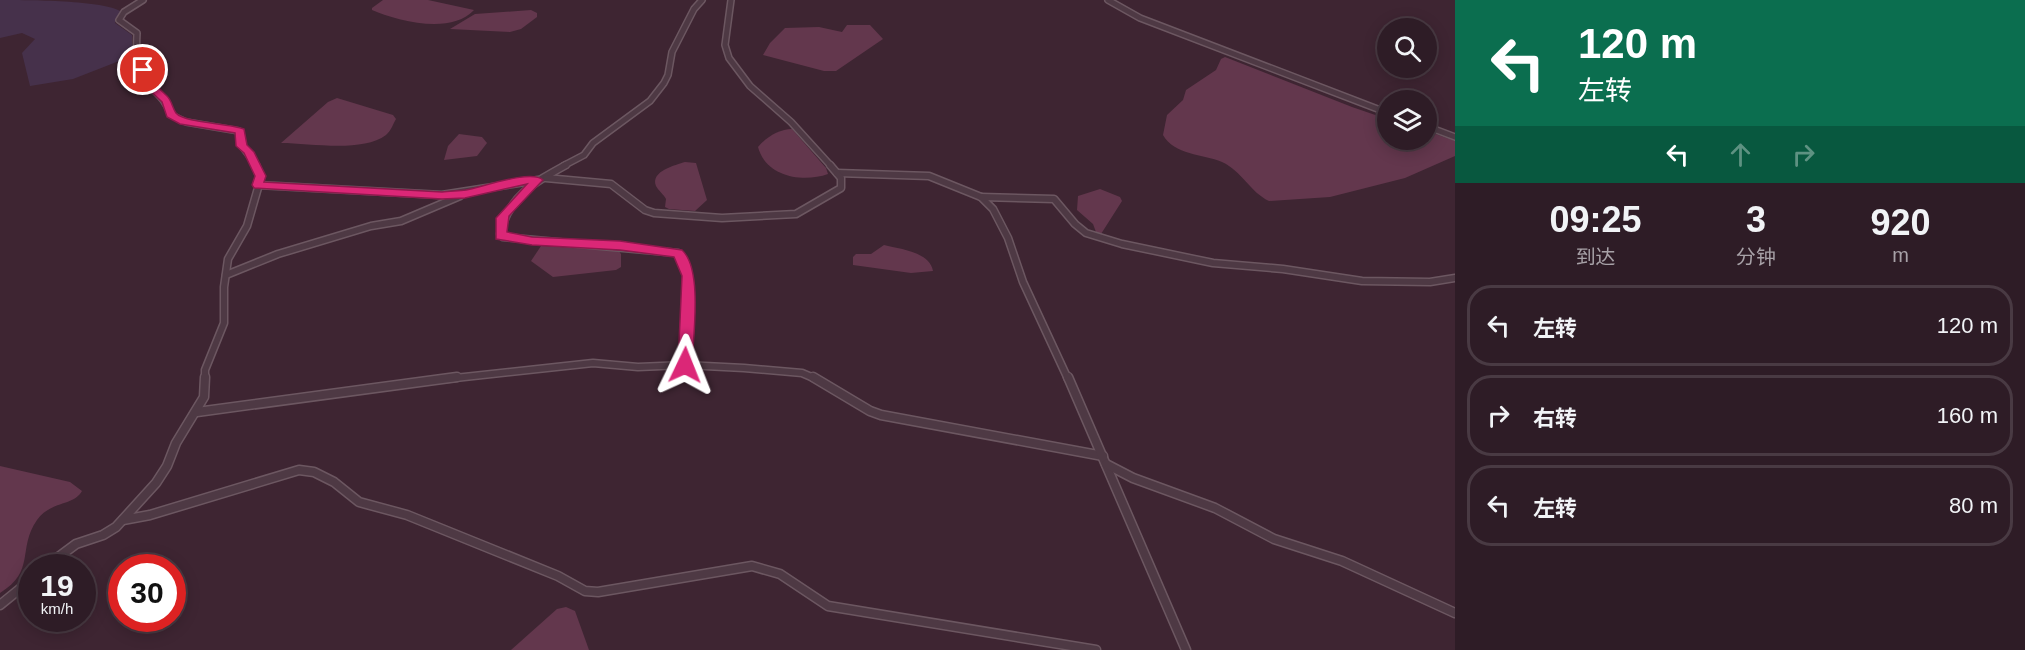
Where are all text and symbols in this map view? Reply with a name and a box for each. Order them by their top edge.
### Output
map controls [1377,18,1437,150]
button: search [1377,18,1437,78]
text: 120 m [1578,20,1697,67]
icon: left [1479,24,1557,102]
pin [117,44,168,95]
icon: arrive [126,53,159,86]
text: 左转 [1578,76,1632,106]
button: layers [1377,90,1437,150]
icon: left [1661,138,1694,171]
icon: ahead [1724,138,1757,171]
icon: right [1787,138,1820,171]
text: 09:25 [1549,199,1642,240]
text: 3 [1746,199,1766,240]
text: 920 [1870,202,1931,243]
text: m [1892,244,1909,266]
text: 到达 [1575,246,1615,268]
text: 分钟 [1736,246,1776,268]
icon: left [1482,309,1515,342]
text: 120 m [1937,313,1998,338]
text: 左转 [1533,316,1577,341]
position arrow [653,333,717,397]
icon: right [1482,399,1515,432]
text: 160 m [1937,403,1998,428]
text: 右转 [1533,406,1577,431]
icon: left [1482,489,1515,522]
text: 80 m [1949,493,1998,518]
text: 左转 [1533,496,1577,521]
speed limit sign: 30 [108,554,186,632]
text: 19 [40,569,74,602]
text: km/h [41,600,73,617]

